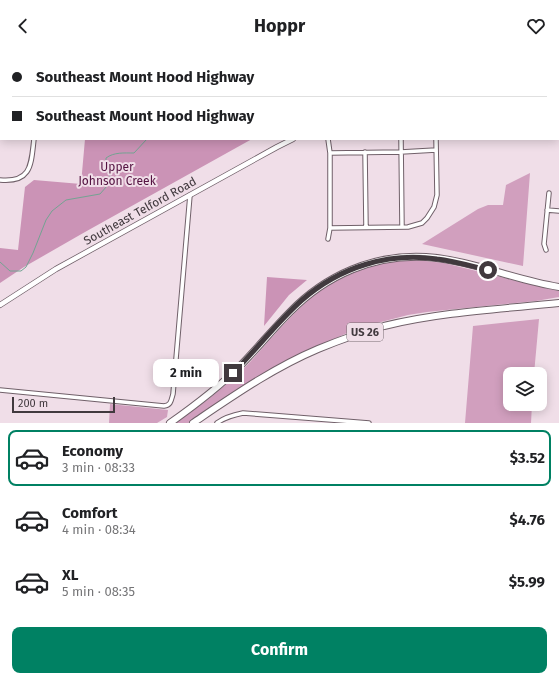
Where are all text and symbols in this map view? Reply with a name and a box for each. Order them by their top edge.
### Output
icon: back [12,15,34,37]
text: Hoppr [254,15,305,37]
icon: heart [525,15,547,37]
text: Southeast Mount Hood Highway [36,68,254,86]
text: Southeast Mount Hood Highway [36,107,254,125]
park label: Upper Johnson Creek [78,160,157,188]
street label: Southeast Telford Road [81,174,199,248]
route start [479,261,497,279]
road number: US 26 [347,323,383,341]
callout: 2 min [153,359,219,387]
route end [224,364,242,382]
text: 2 min [170,365,202,380]
map controls [503,367,547,411]
button: layers [503,367,547,411]
scale bar [12,395,115,414]
text: 200 m [18,397,48,410]
icon: car [14,440,50,476]
text: Economy [62,442,123,460]
text: $3.52 [510,449,545,467]
text: 3 min · 08:33 [62,460,135,475]
icon: car [14,502,50,538]
text: Comfort [62,504,118,522]
text: $4.76 [509,511,545,529]
text: 4 min · 08:34 [62,522,136,537]
icon: car [14,564,50,600]
text: XL [62,566,78,584]
text: $5.99 [509,573,545,591]
text: 5 min · 08:35 [62,584,135,599]
button: Confirm [12,627,547,673]

